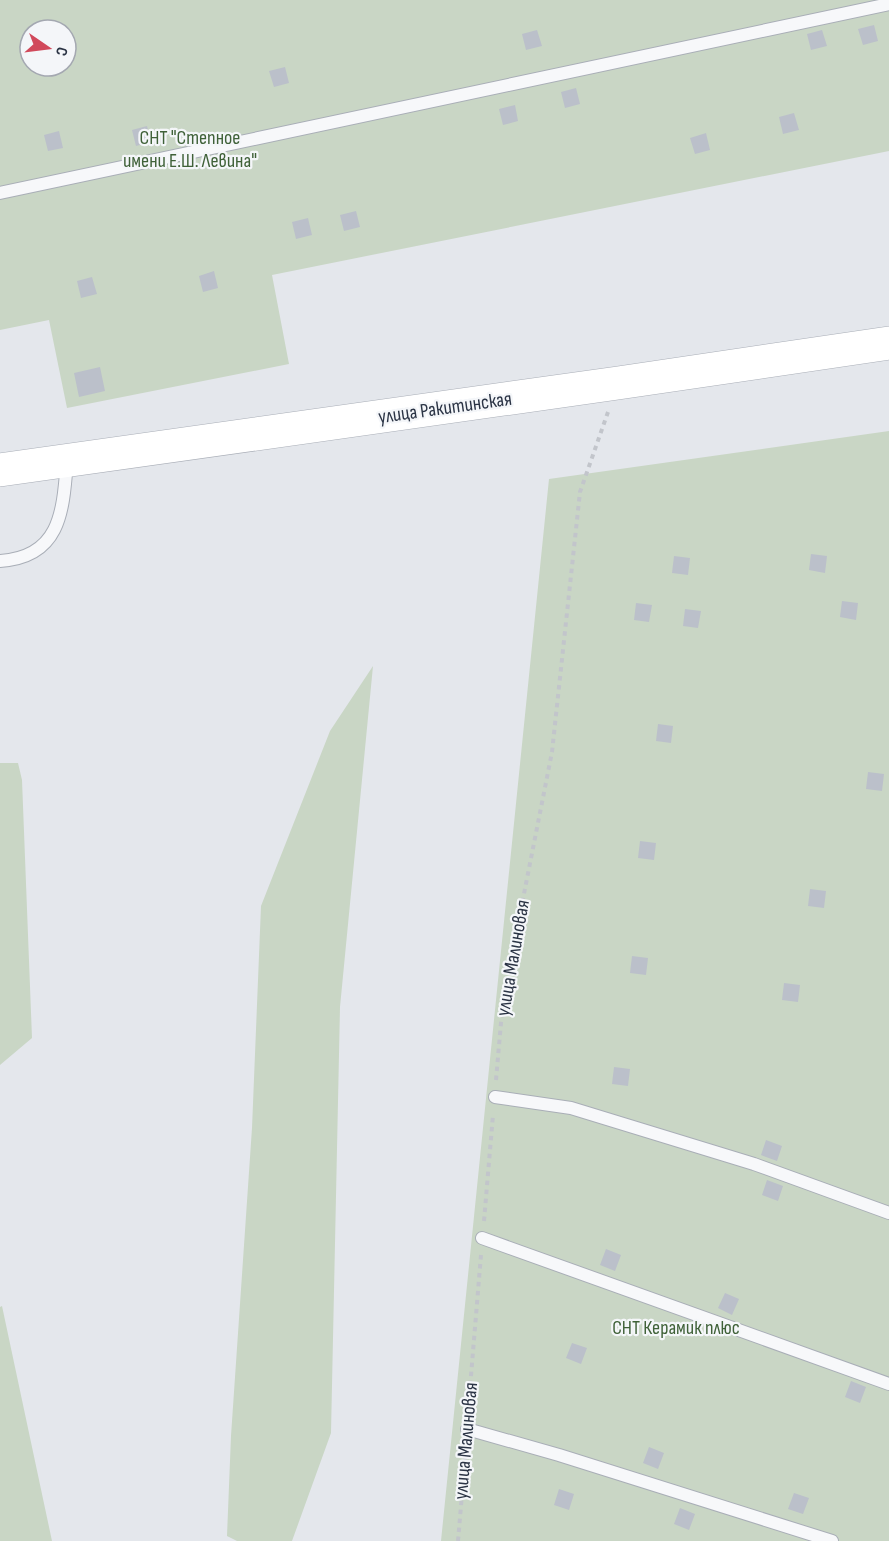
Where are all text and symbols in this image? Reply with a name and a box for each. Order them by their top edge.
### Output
north arrow [18,18,78,78]
text: С [51,45,71,58]
park label: СНТ "Степное имени Е.Ш. Левина" [123,126,257,173]
street label: улица Ракитинская [377,387,513,429]
street label: улица Малиновая [491,898,535,1018]
park label: СНТ Керамик плюс [612,1316,740,1340]
street label: улица Малиновая [449,1381,483,1501]

